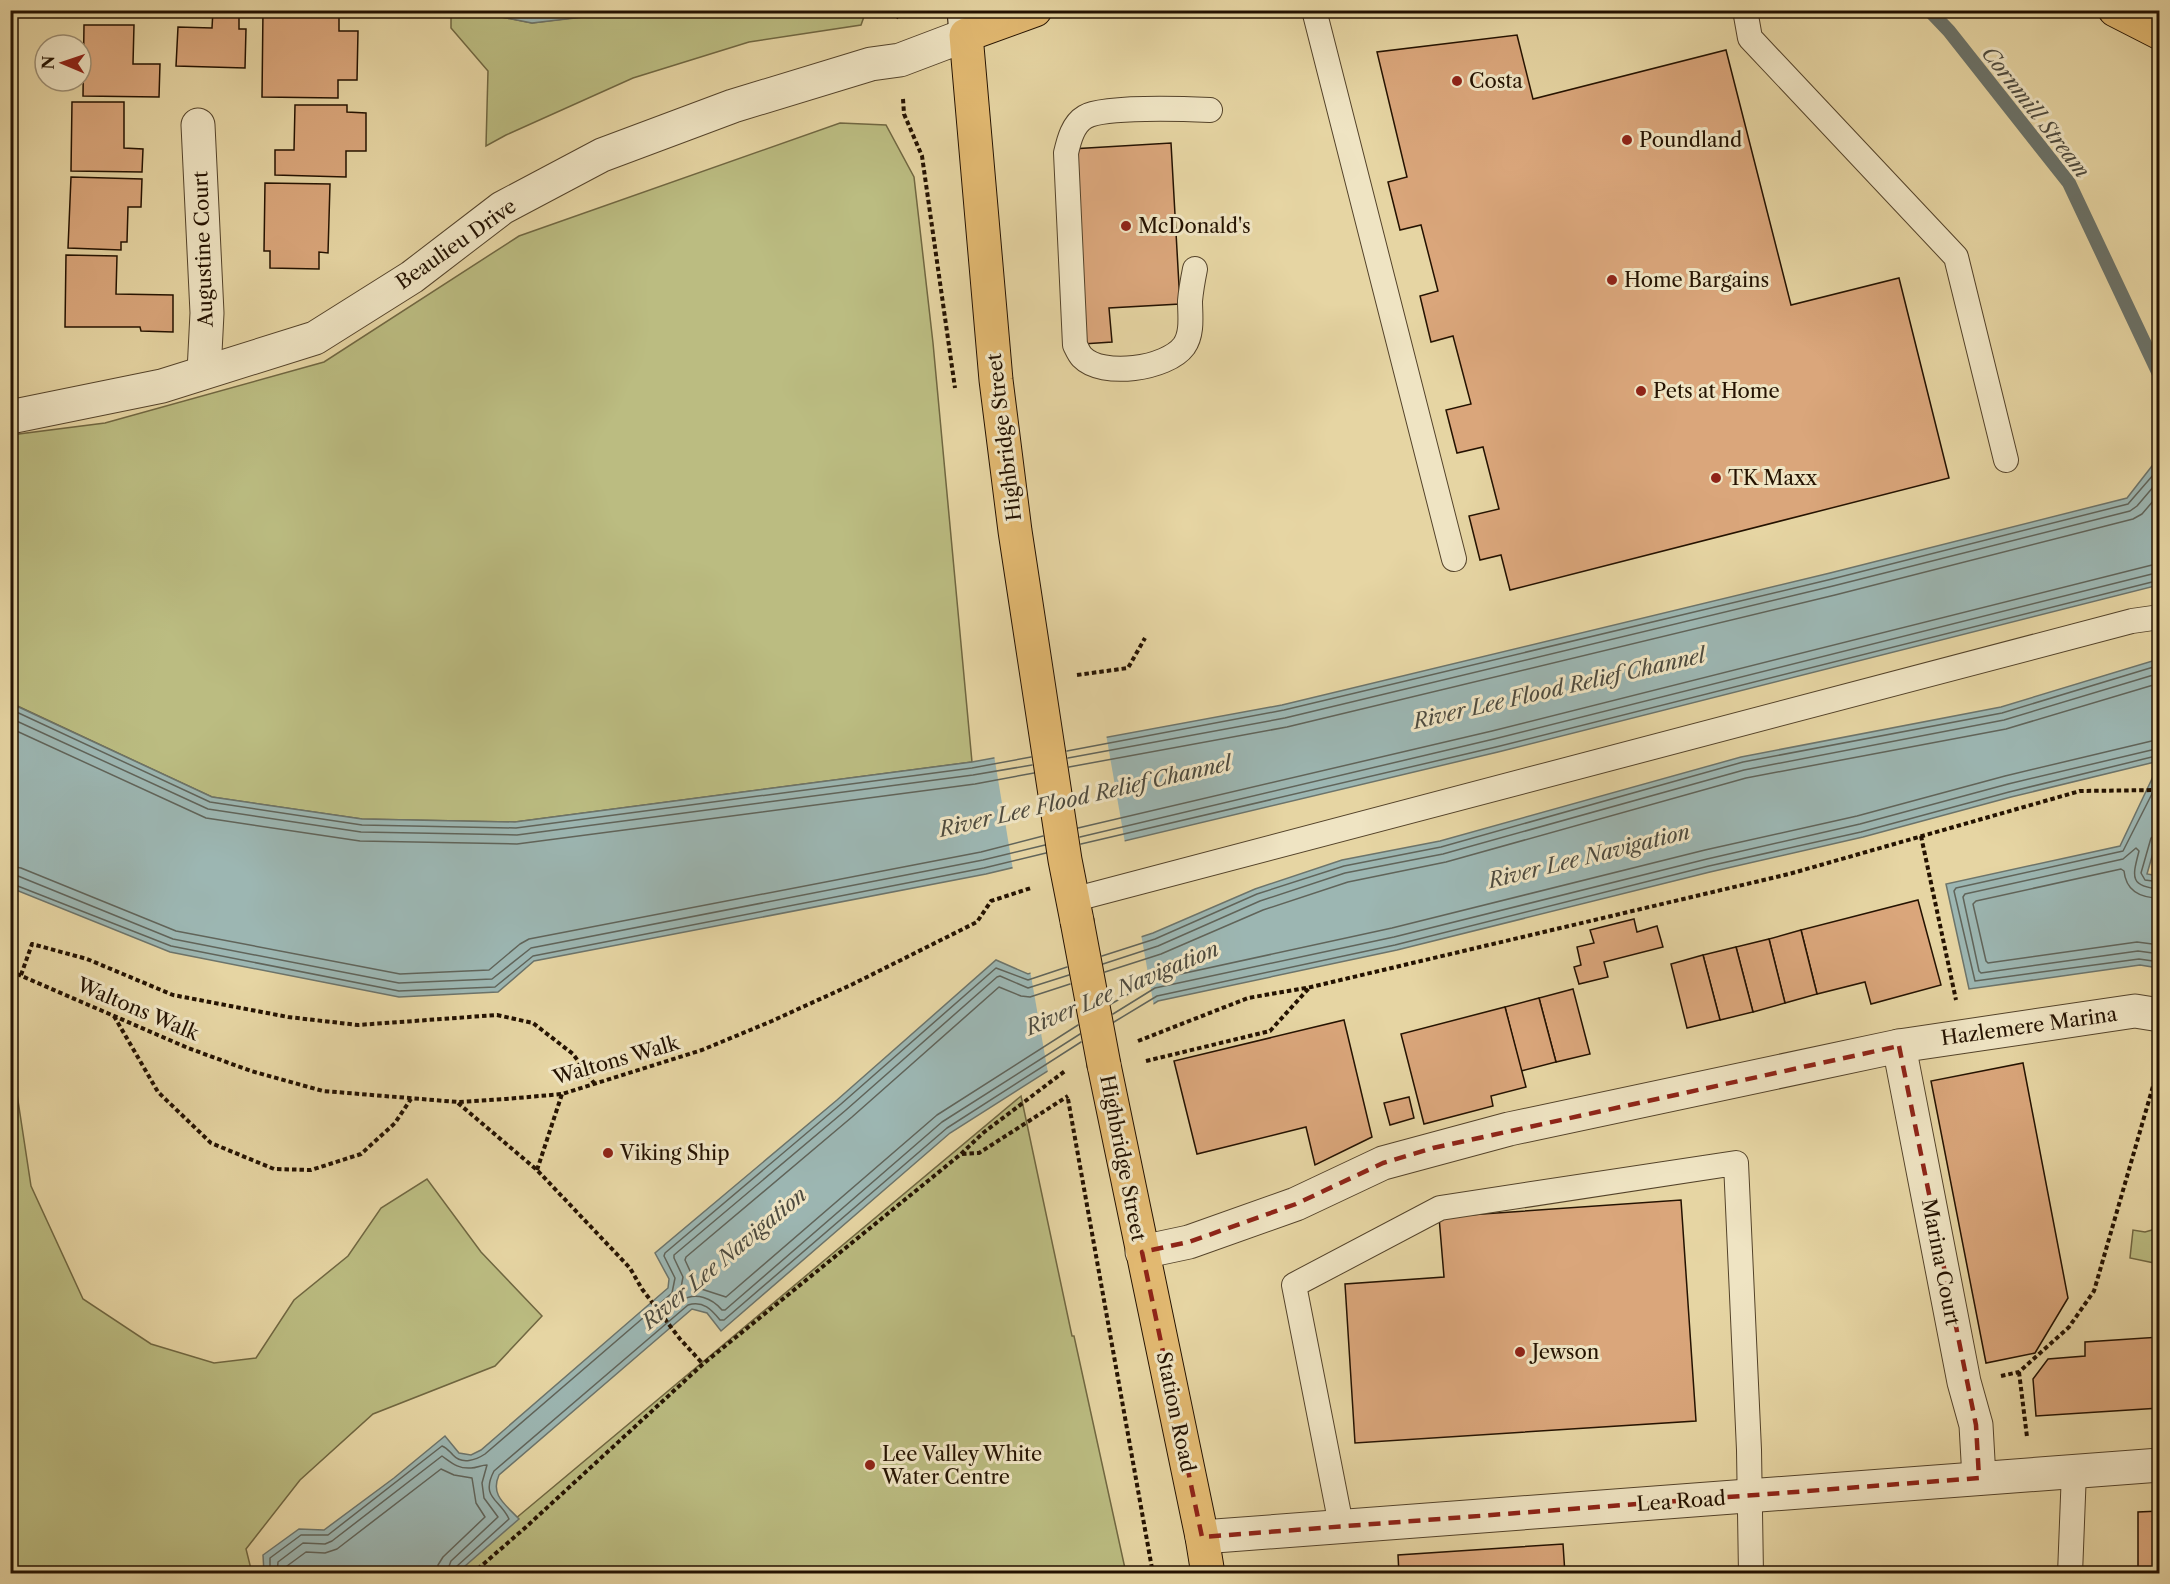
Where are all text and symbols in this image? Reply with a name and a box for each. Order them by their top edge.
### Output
north arrow [33,33,93,93]
water label: Cornmill Stream [1977,41,2095,183]
text: N [38,55,58,70]
place label: Costa [1469,69,1523,93]
marker: Costa [1450,74,1464,88]
place label: Poundland [1639,128,1742,152]
marker: Poundland [1620,133,1634,147]
street label: Augustine Court [188,171,218,328]
street label: Beaulieu Drive [391,194,521,294]
place label: McDonald's [1138,214,1251,238]
marker: McDonald's [1119,219,1133,233]
place label: Home Bargains [1624,268,1769,292]
marker: Home Bargains [1605,273,1619,287]
street label: Highbridge Street [982,352,1026,522]
place label: Pets at Home [1653,379,1780,403]
marker: Pets at Home [1634,384,1648,398]
place label: TK Maxx [1728,466,1818,490]
marker: TK Maxx [1709,471,1723,485]
water label: River Lee Flood Relief Channel [1408,642,1710,734]
water label: River Lee Flood Relief Channel [934,750,1236,842]
water label: River Lee Navigation [1483,819,1693,894]
water label: River Lee Navigation [1020,936,1222,1041]
street label: Waltons Walk [73,972,204,1046]
street label: Hazlemere Marina [1939,1002,2119,1050]
street label: Waltons Walk [549,1030,683,1090]
street label: Highbridge Street [1095,1073,1151,1243]
place label: Viking Ship [619,1141,729,1165]
marker: Viking Ship [601,1146,615,1160]
water label: River Lee Navigation [635,1182,811,1335]
street label: Marina Court [1917,1197,1965,1327]
place label: Jewson [1529,1340,1600,1364]
marker: Jewson [1513,1345,1527,1359]
street label: Station Road [1152,1350,1200,1474]
place label: Lee Valley White Water Centre [881,1442,1042,1489]
marker: Lee Valley White Water Centre [863,1458,877,1472]
street label: Lea Road [1636,1486,1726,1516]

